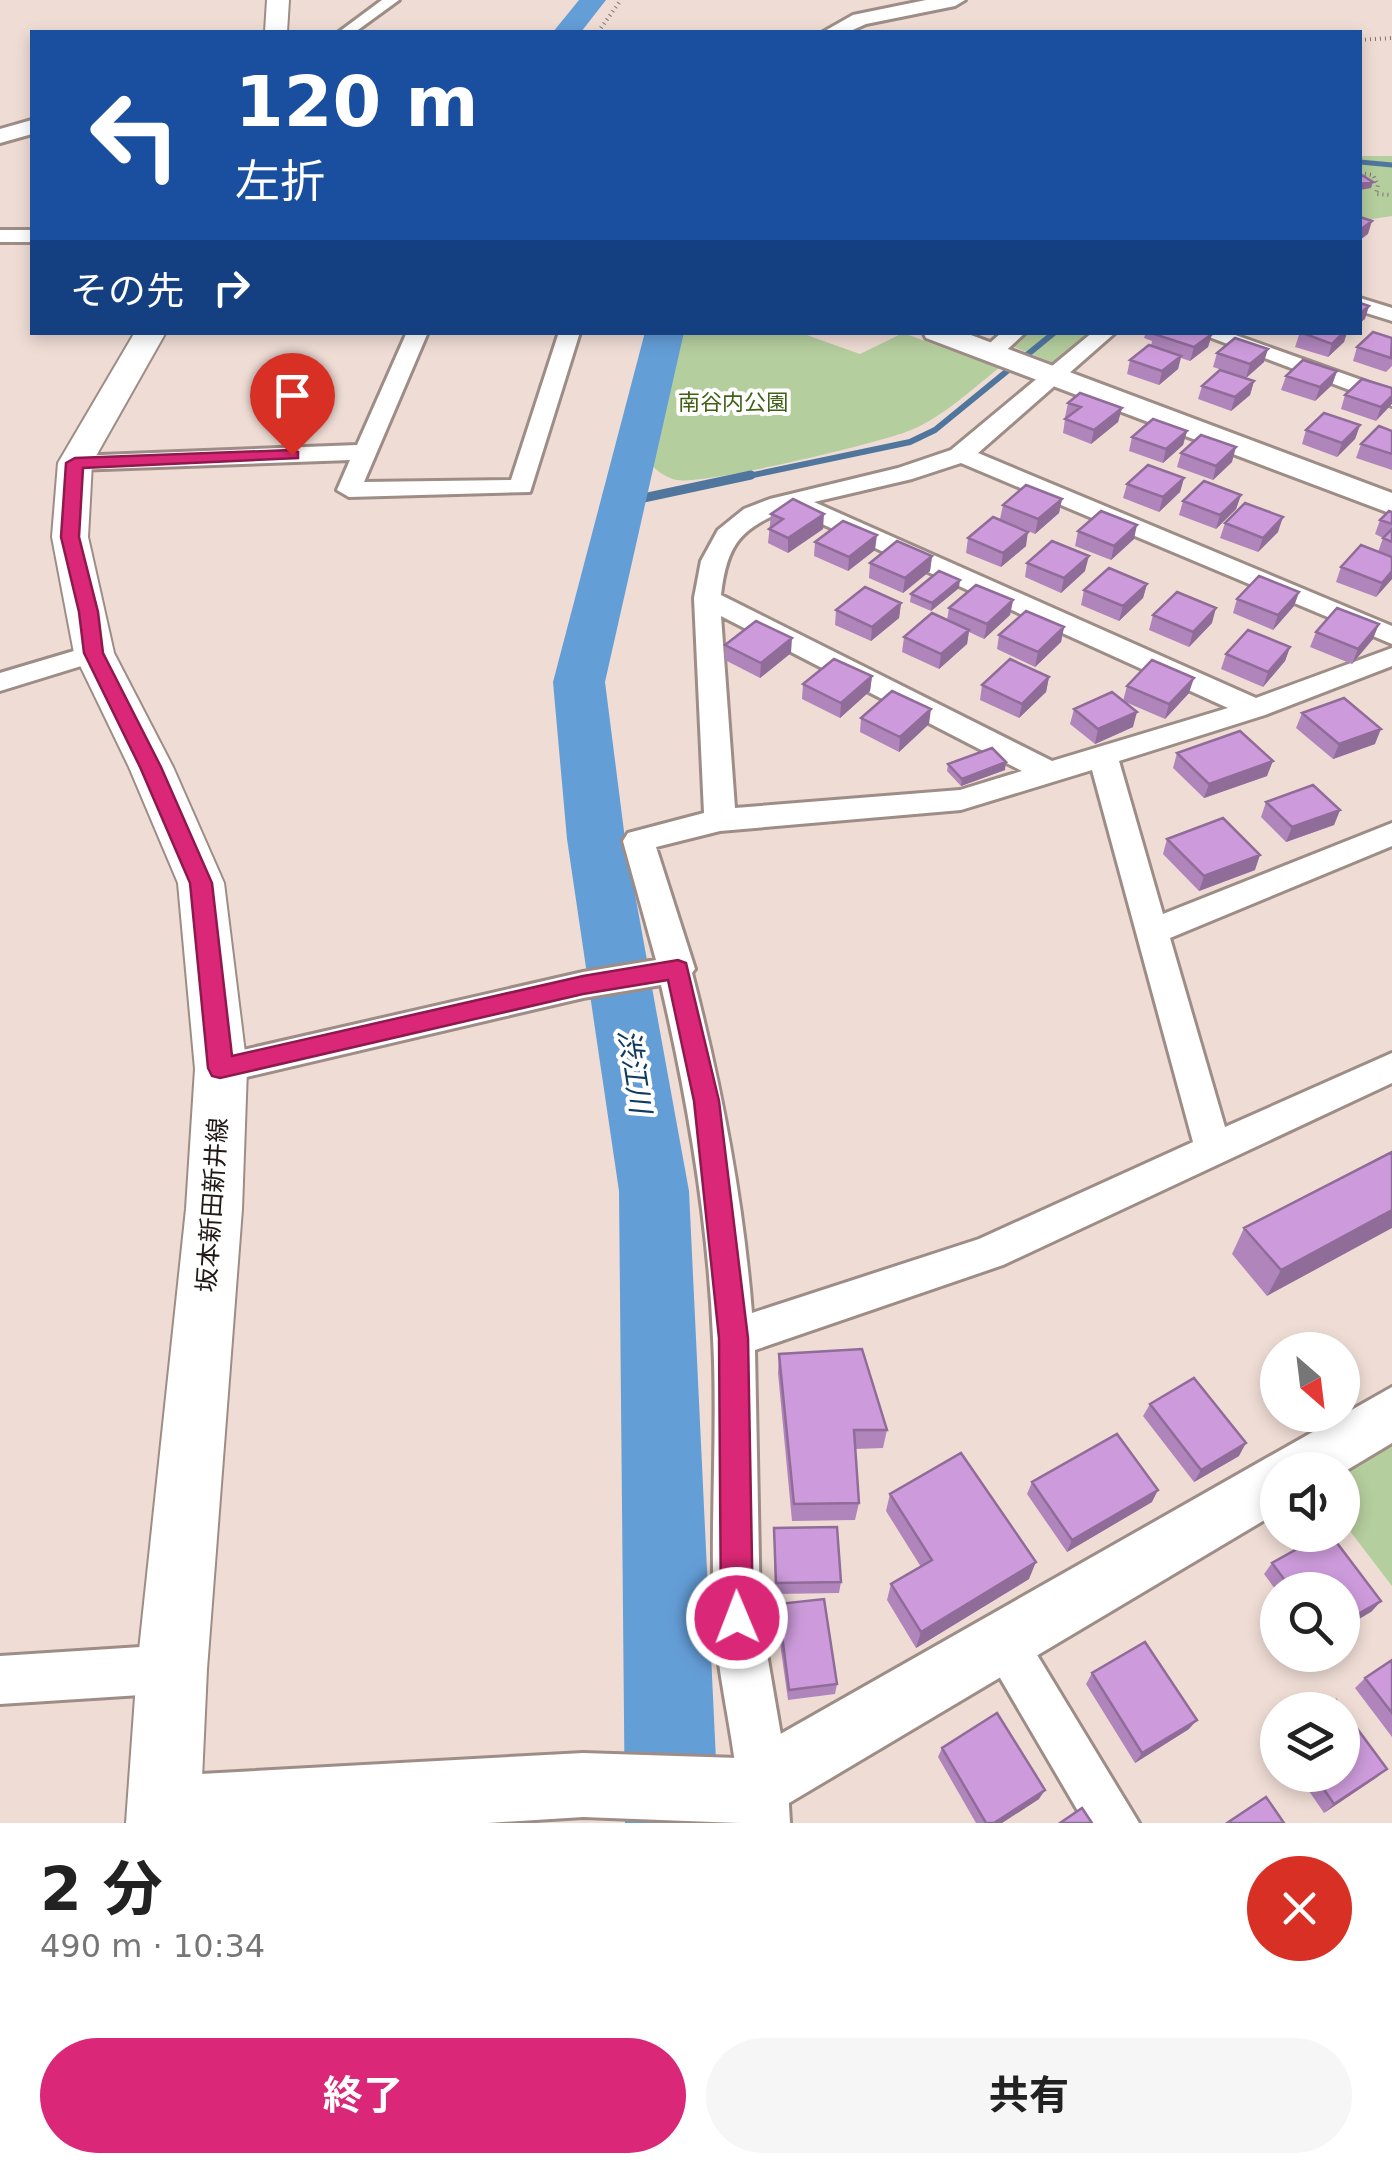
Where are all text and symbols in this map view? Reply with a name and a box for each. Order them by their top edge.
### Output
text: 120 m [235,61,478,143]
icon: left [70,70,200,200]
text: 左折 [235,155,325,208]
icon: right [204,260,259,315]
text: その先 [70,269,184,313]
pin [250,353,335,456]
icon: arrive [265,368,320,423]
park label: 南谷内公園 [678,390,788,415]
water label: 渋江川 [612,1027,658,1118]
street label: 坂本新田新井線 [192,1117,233,1293]
north arrow [1260,1332,1360,1432]
map controls [1260,1332,1360,1792]
button: sound [1260,1452,1360,1552]
position arrow [685,1566,789,1670]
button: search [1260,1572,1360,1672]
button: layers [1260,1692,1360,1792]
text: 2 分 [40,1854,163,1924]
button: close [1247,1856,1352,1961]
text: 490 m · 10:34 [40,1927,265,1965]
button: 終了 [40,2038,686,2153]
button: 共有 [706,2038,1352,2153]

